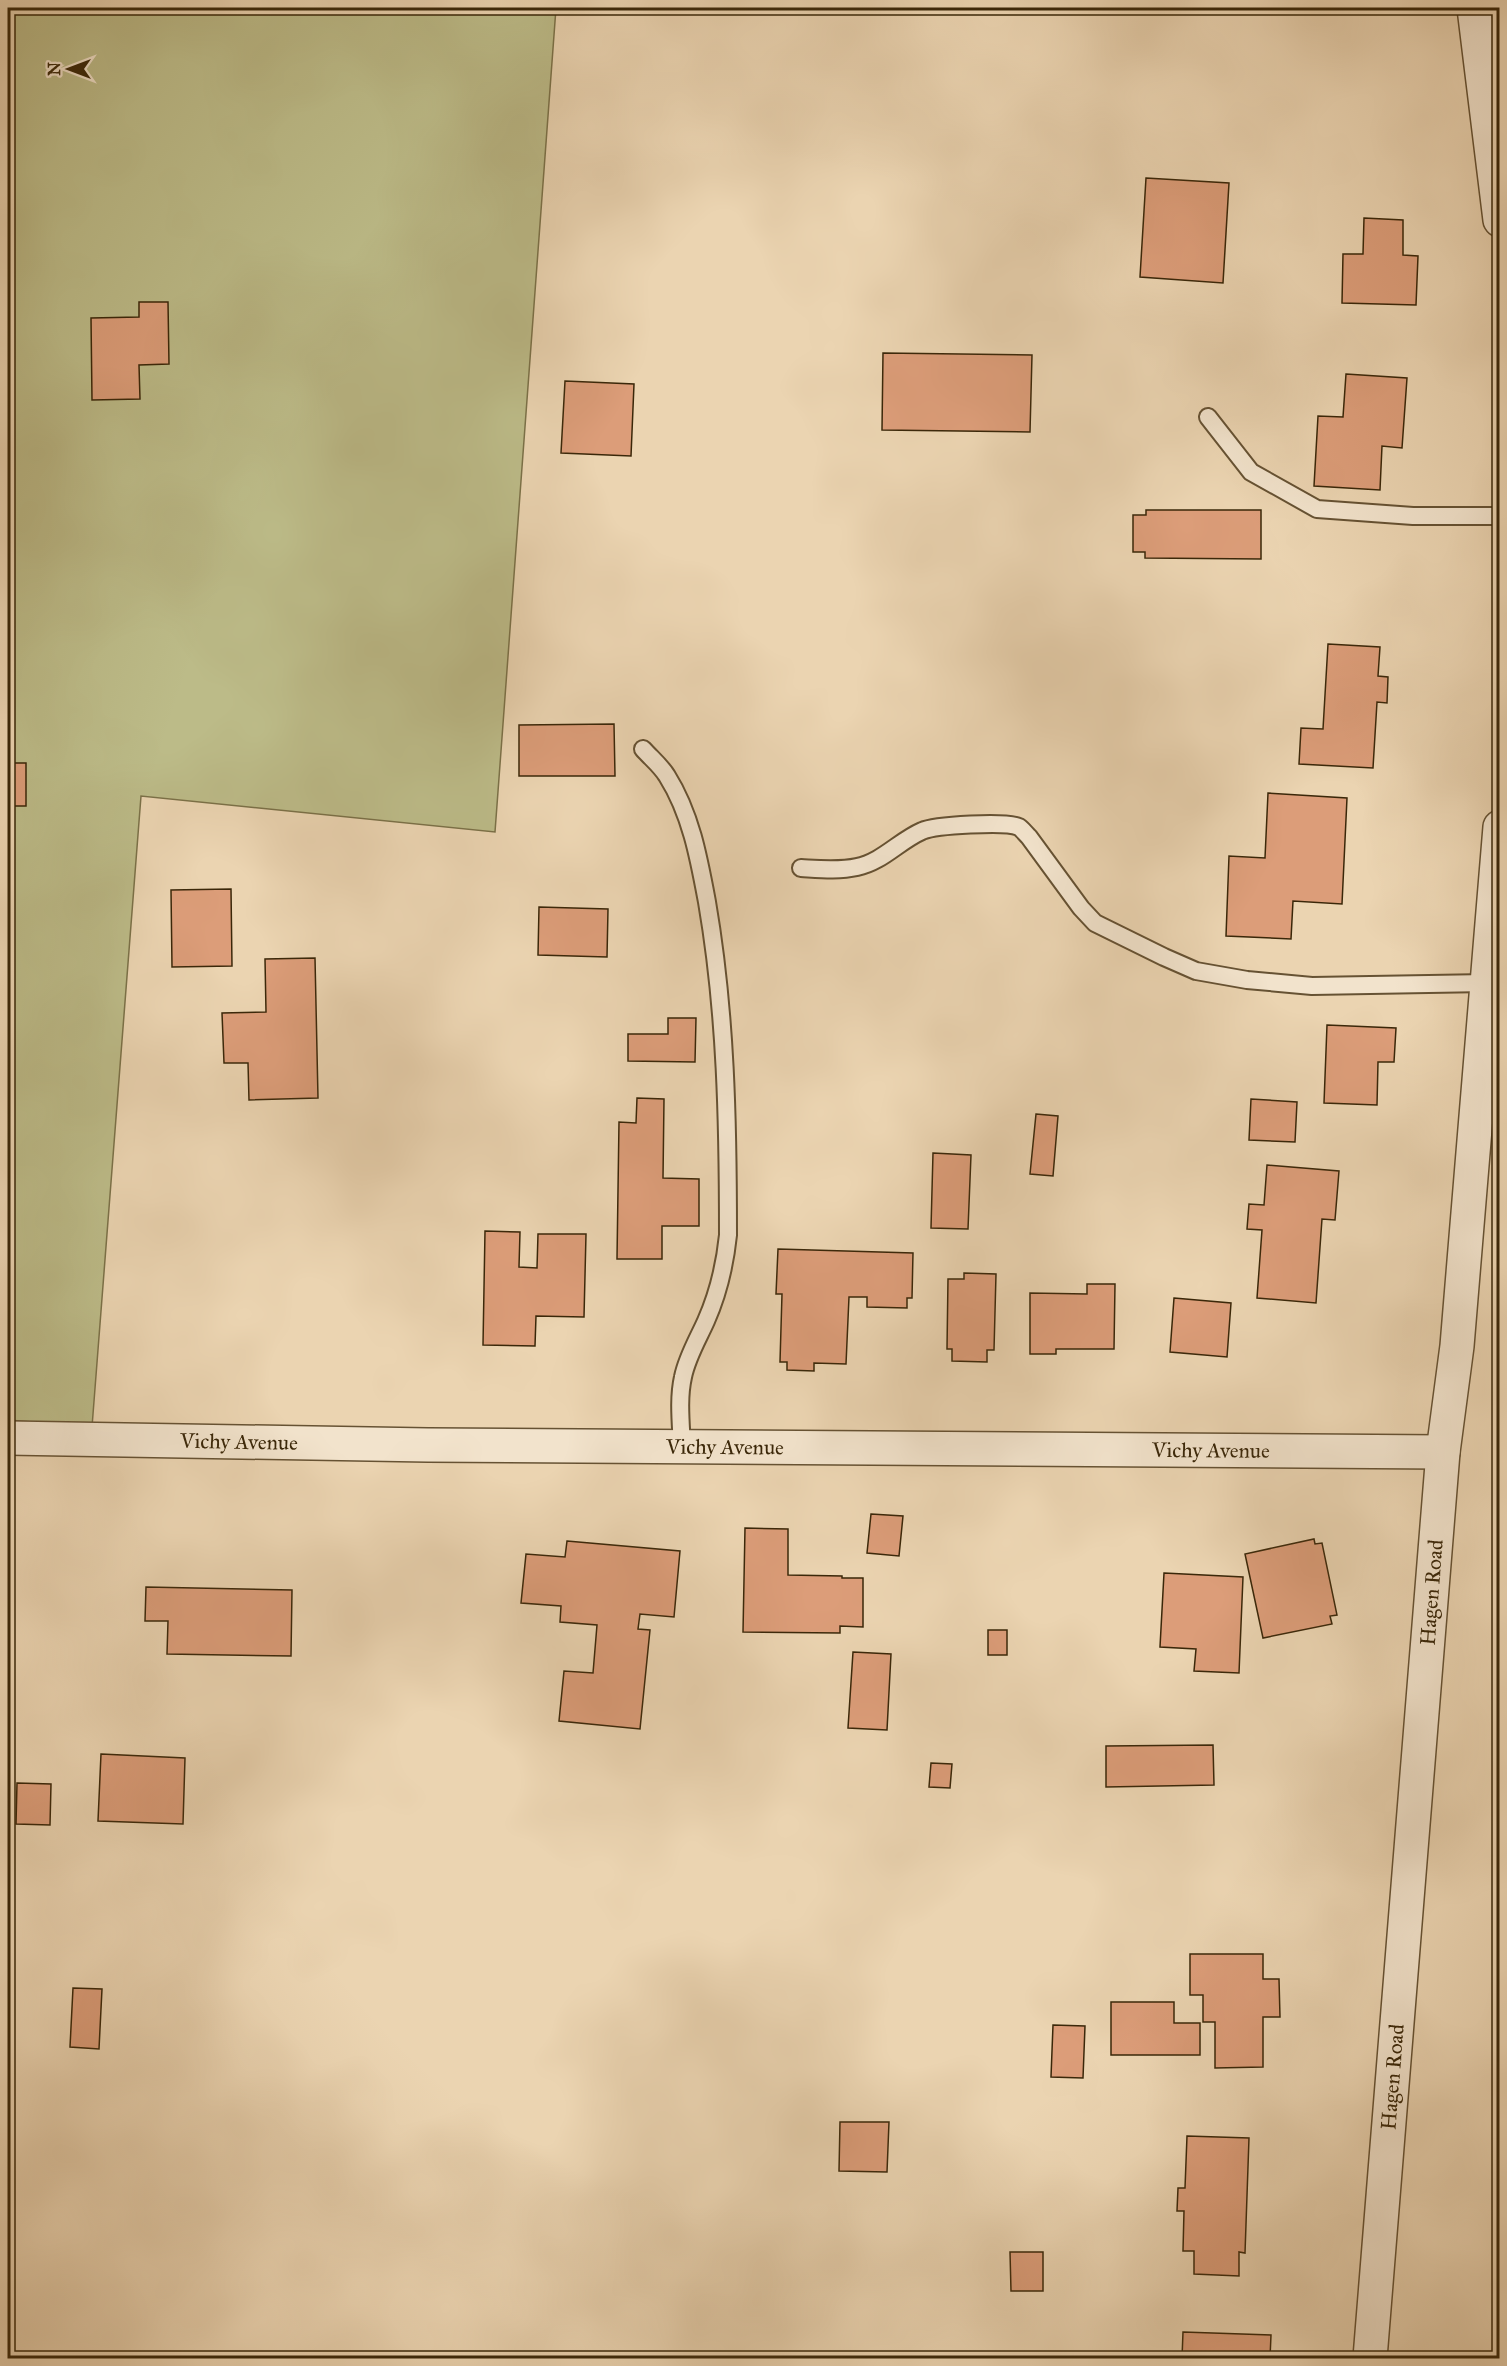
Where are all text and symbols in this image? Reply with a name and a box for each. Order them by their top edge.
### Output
north arrow [39,39,99,99]
text: N [45,62,64,76]
street label: Vichy Avenue [179,1428,298,1456]
street label: Vichy Avenue [665,1434,784,1460]
street label: Vichy Avenue [1151,1437,1270,1464]
street label: Hagen Road [1414,1538,1449,1646]
street label: Hagen Road [1375,2022,1410,2131]

